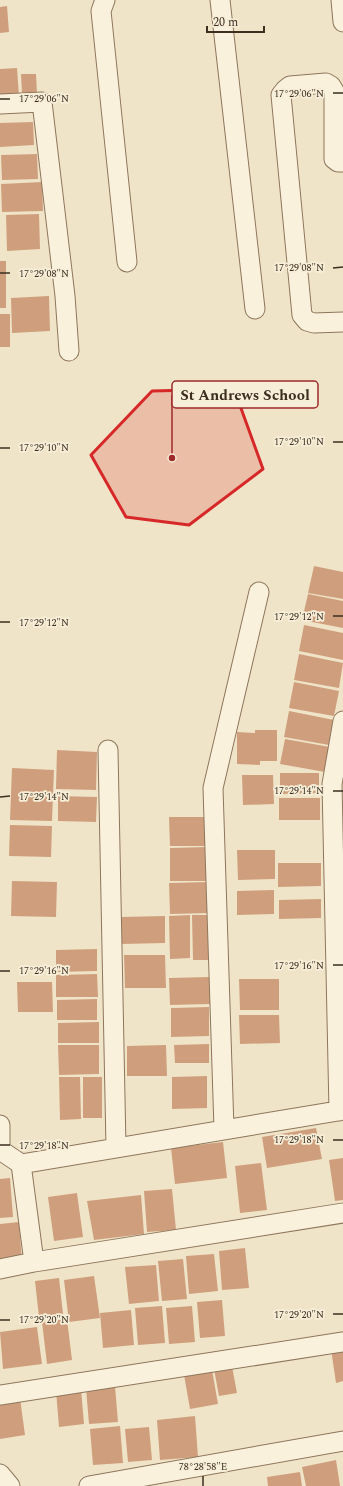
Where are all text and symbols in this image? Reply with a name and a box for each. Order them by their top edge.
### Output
scale bar [207,8,264,34]
text: 20 m [213,13,238,32]
text: 17°29'06"N [274,86,324,102]
text: 17°29'06"N [19,91,69,107]
text: 17°29'08"N [274,260,324,276]
text: 17°29'08"N [19,266,69,282]
callout: St Andrews School [172,381,318,408]
text: St Andrews School [180,384,310,407]
text: 17°29'10"N [274,434,324,450]
text: 17°29'10"N [19,440,69,456]
text: 17°29'12"N [274,609,324,625]
text: 17°29'12"N [19,615,69,631]
text: 17°29'14"N [274,783,324,799]
text: 17°29'14"N [19,789,69,805]
text: 17°29'16"N [274,958,324,974]
text: 17°29'16"N [19,963,69,979]
text: 17°29'18"N [274,1132,324,1148]
text: 17°29'18"N [19,1138,69,1154]
text: 17°29'20"N [274,1307,324,1323]
text: 17°29'20"N [19,1312,69,1328]
text: 78°28'58"E [179,1459,227,1475]

